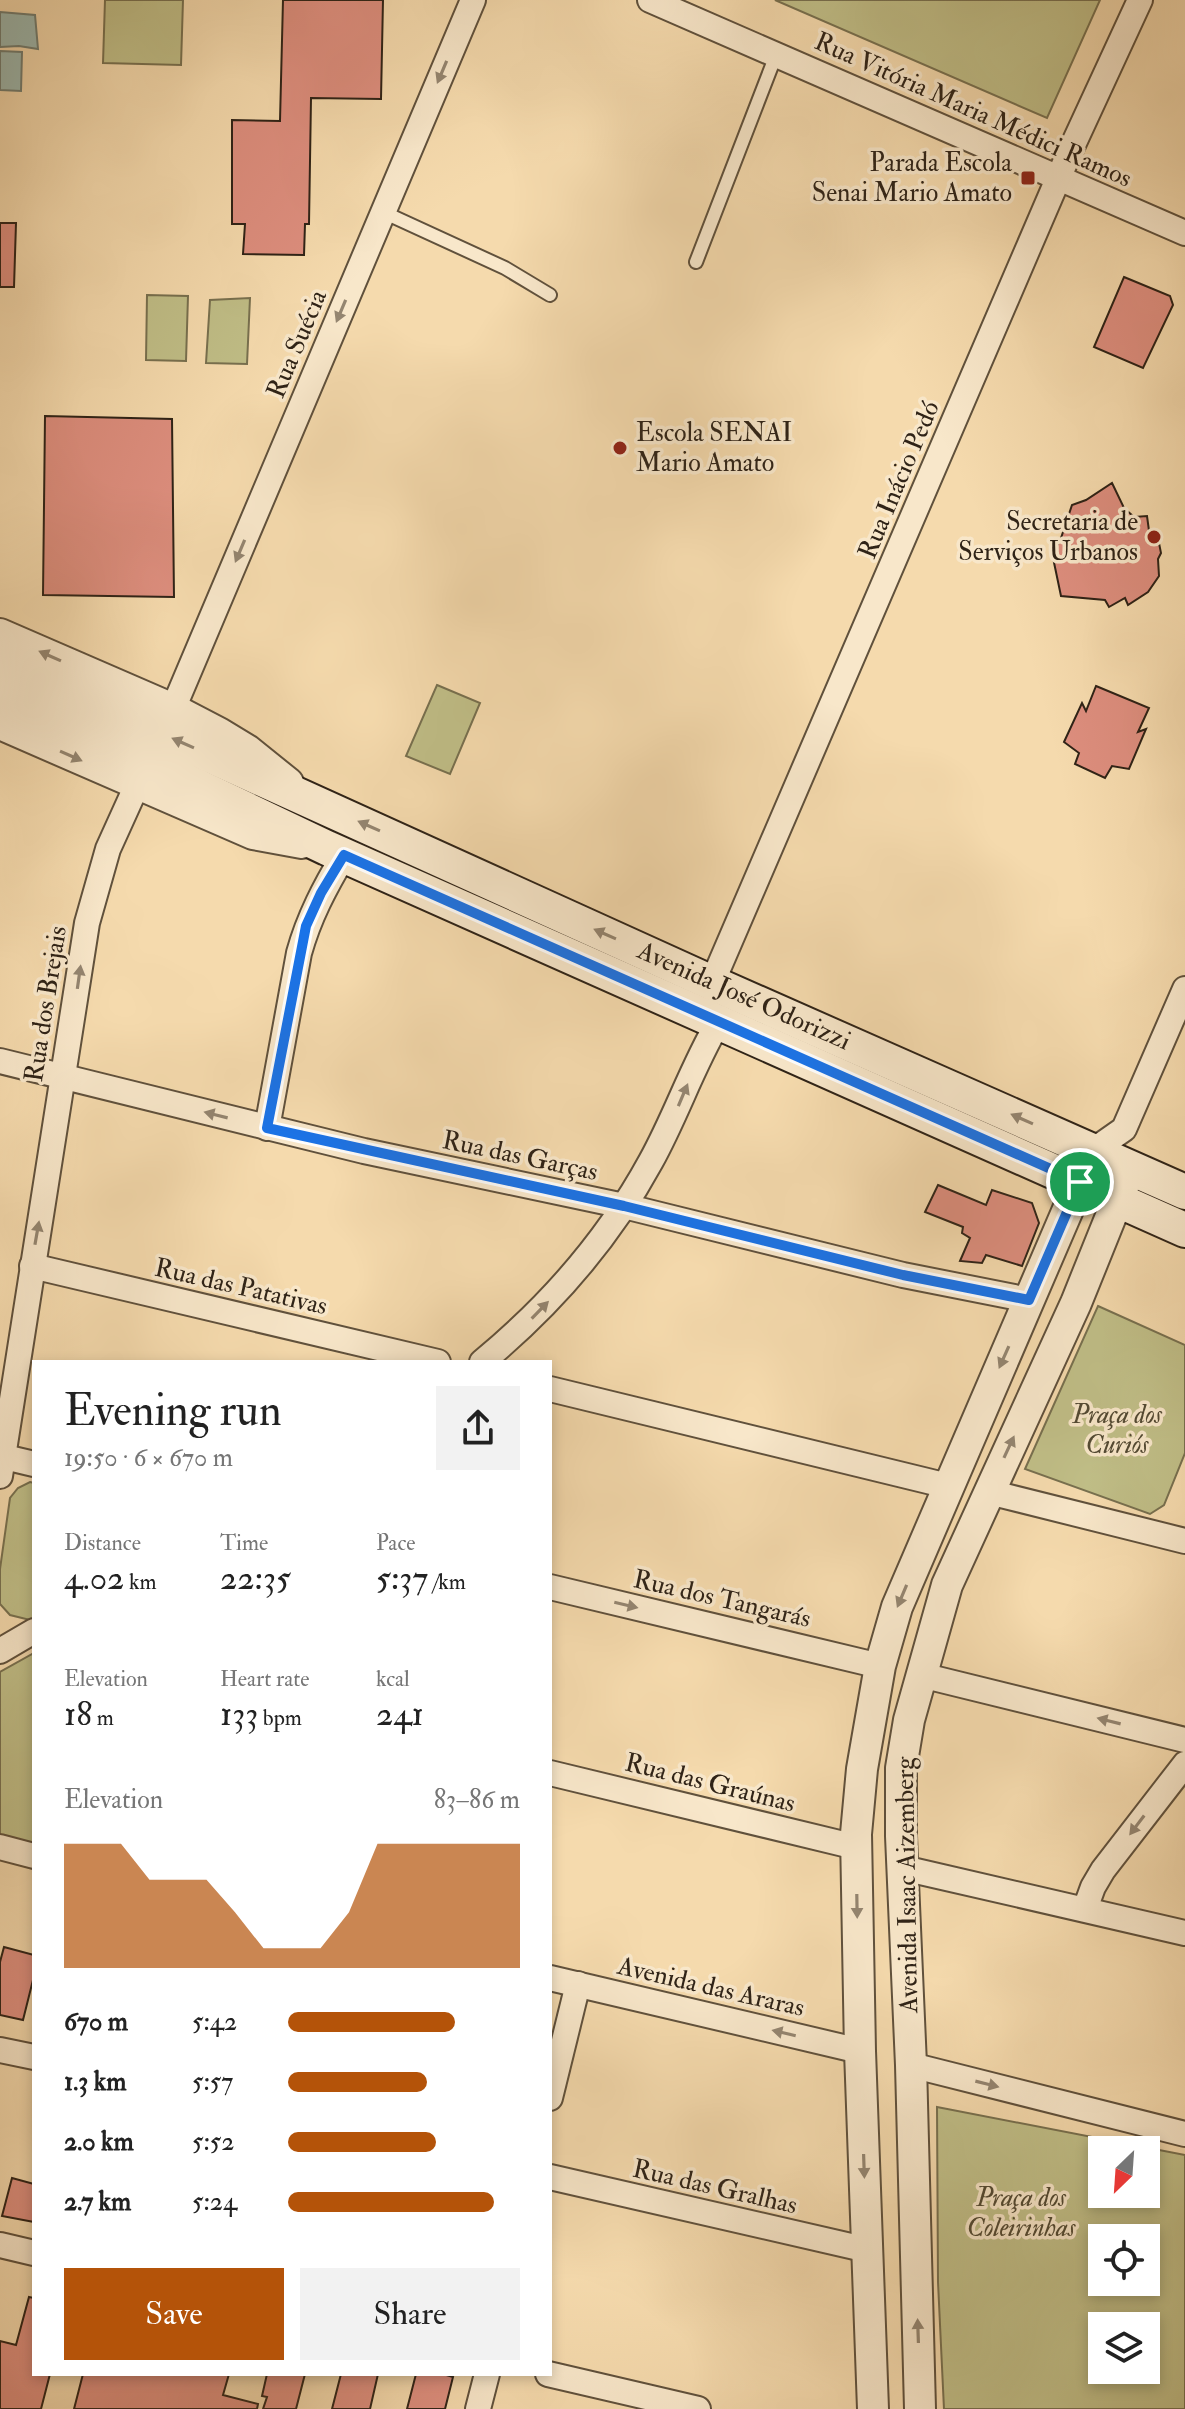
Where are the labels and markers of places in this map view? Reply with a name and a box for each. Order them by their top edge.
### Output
place label: Parada Escola Senai Mario Amato [812,147,1012,209]
marker: Parada Escola Senai Mario Amato [1019,169,1037,187]
place label: Escola SENAI Mario Amato [636,417,792,479]
marker: Escola SENAI Mario Amato [611,439,629,457]
place label: Secretaria de Serviços Urbanos [958,506,1138,568]
marker: Secretaria de Serviços Urbanos [1145,528,1163,546]
pin [1046,1148,1114,1216]

